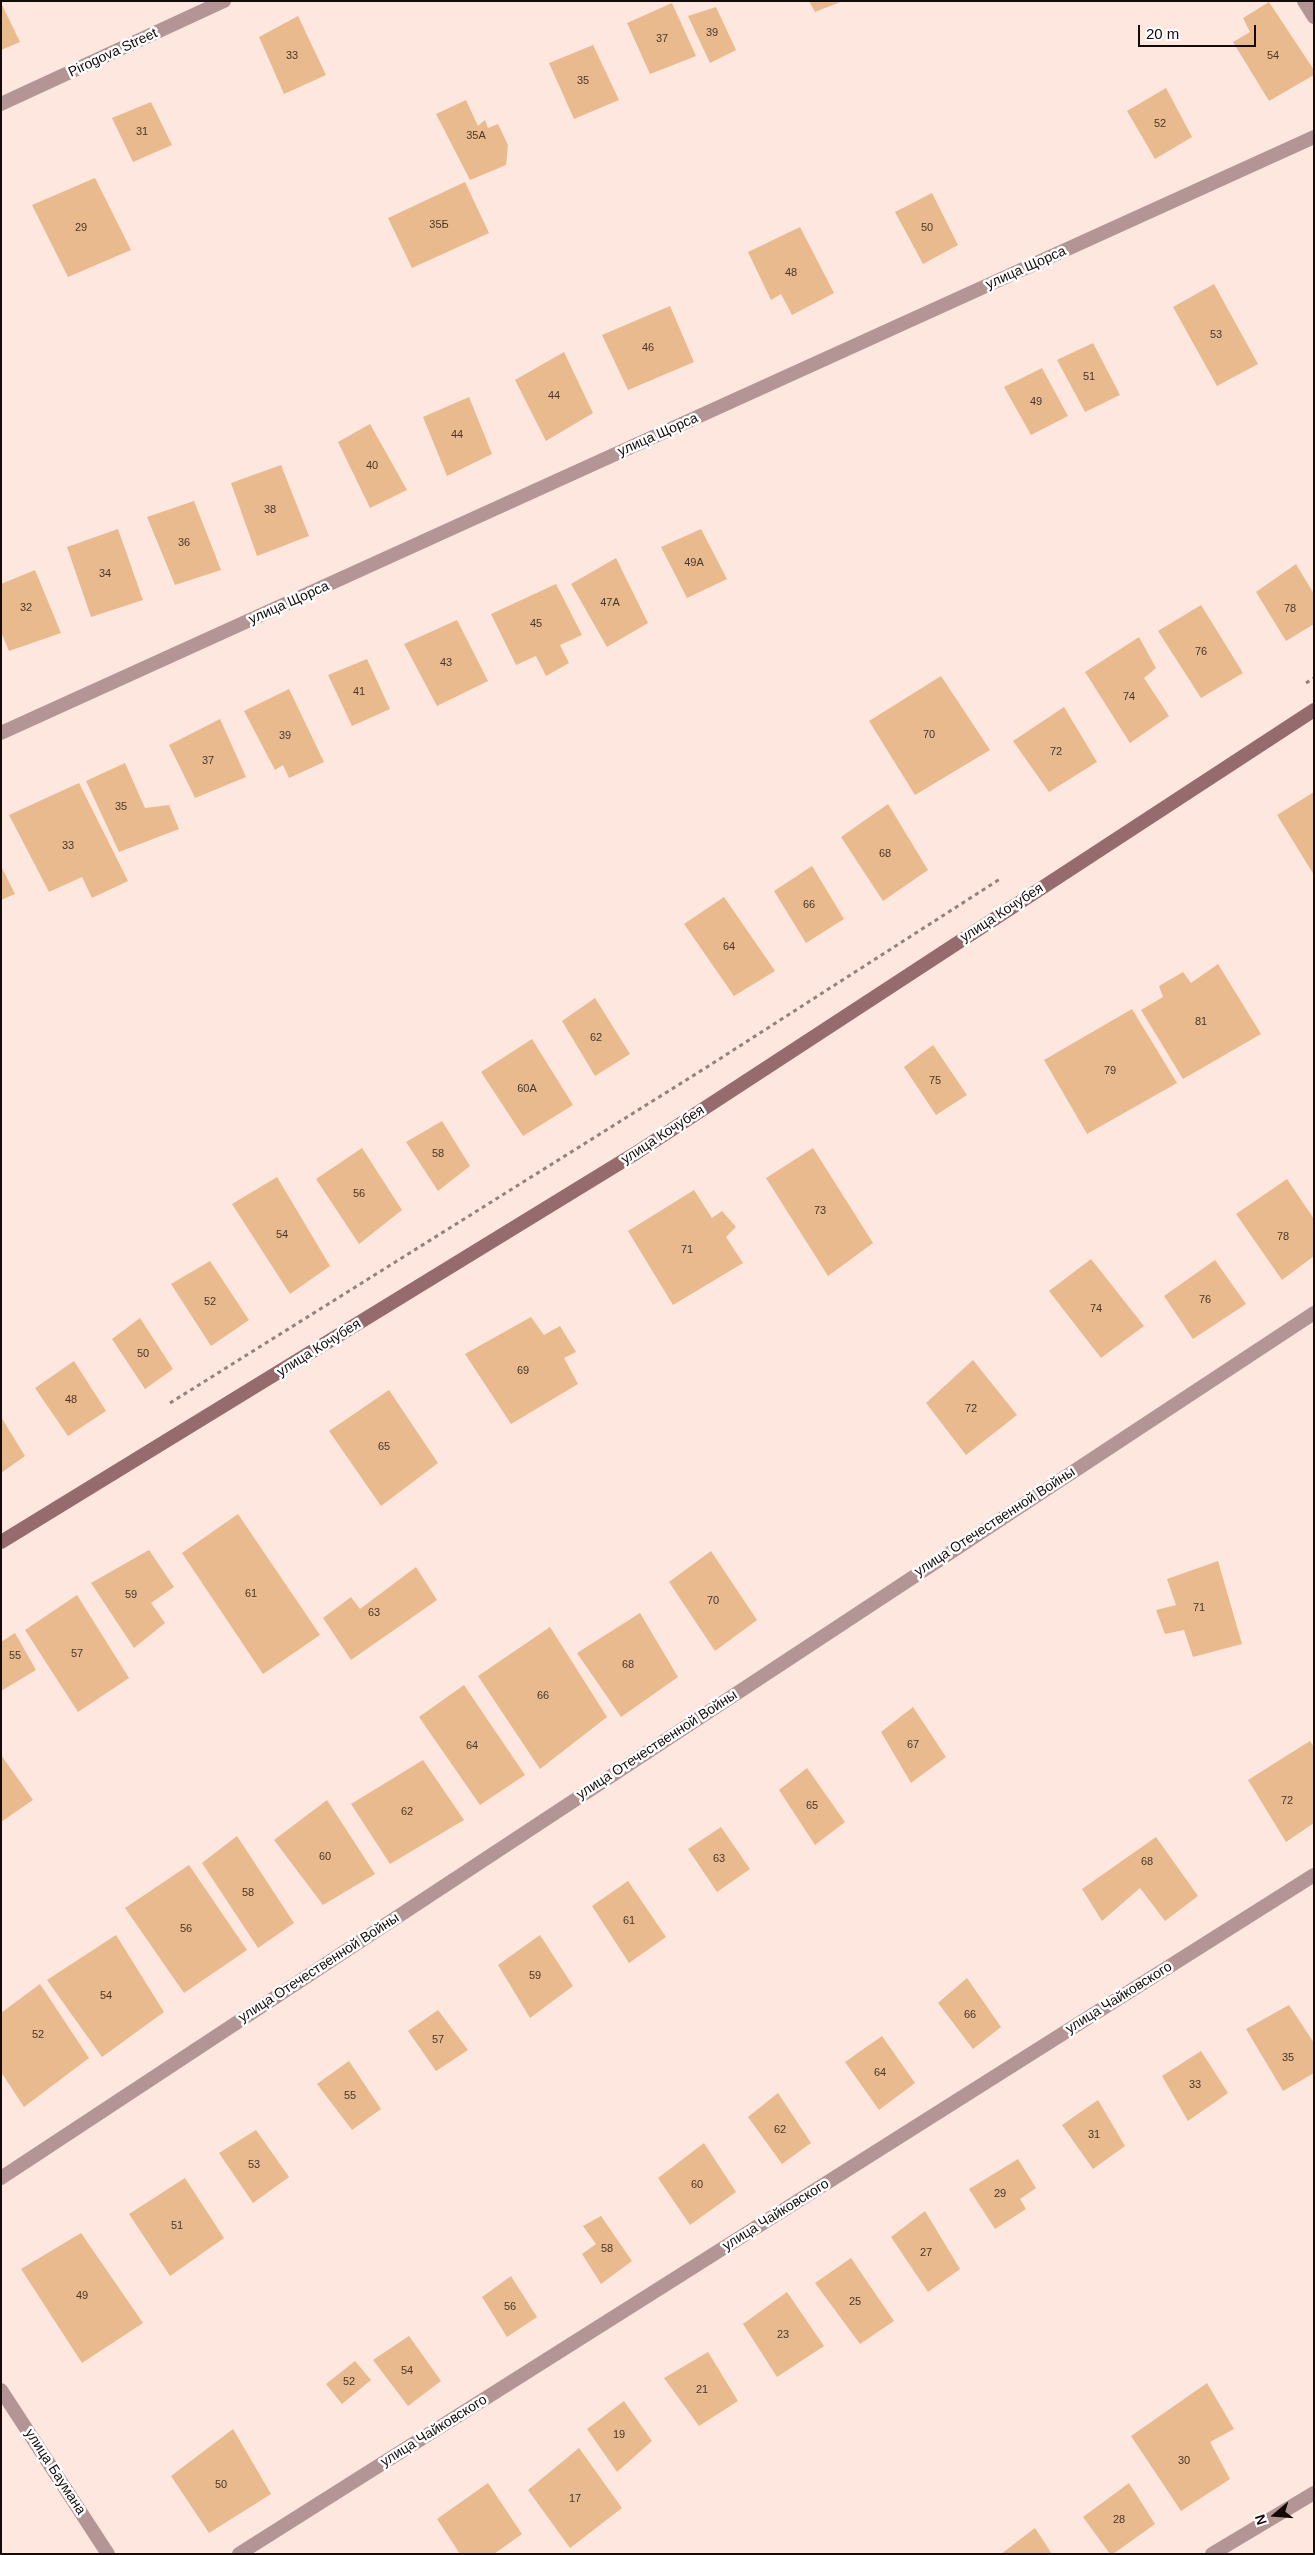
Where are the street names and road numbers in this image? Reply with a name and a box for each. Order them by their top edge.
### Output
street label: Pirogova Street [66,25,160,81]
street label: улица Щорса [983,243,1069,293]
street label: улица Щорса [615,410,701,460]
street label: улица Щорса [246,578,332,628]
street label: улица Кочубея [957,880,1047,946]
street label: улица Кочубея [618,1102,708,1168]
street label: улица Кочубея [274,1316,364,1380]
street label: улица Отечественной Войны [912,1464,1078,1580]
street label: улица Отечественной Войны [574,1687,740,1803]
street label: улица Отечественной Войны [236,1910,402,2026]
street label: улица Чайковского [1063,1958,1175,2038]
street label: улица Чайковского [720,2175,832,2255]
street label: улица Чайковского [378,2391,490,2471]
street label: улица Баумана [21,2426,89,2518]

